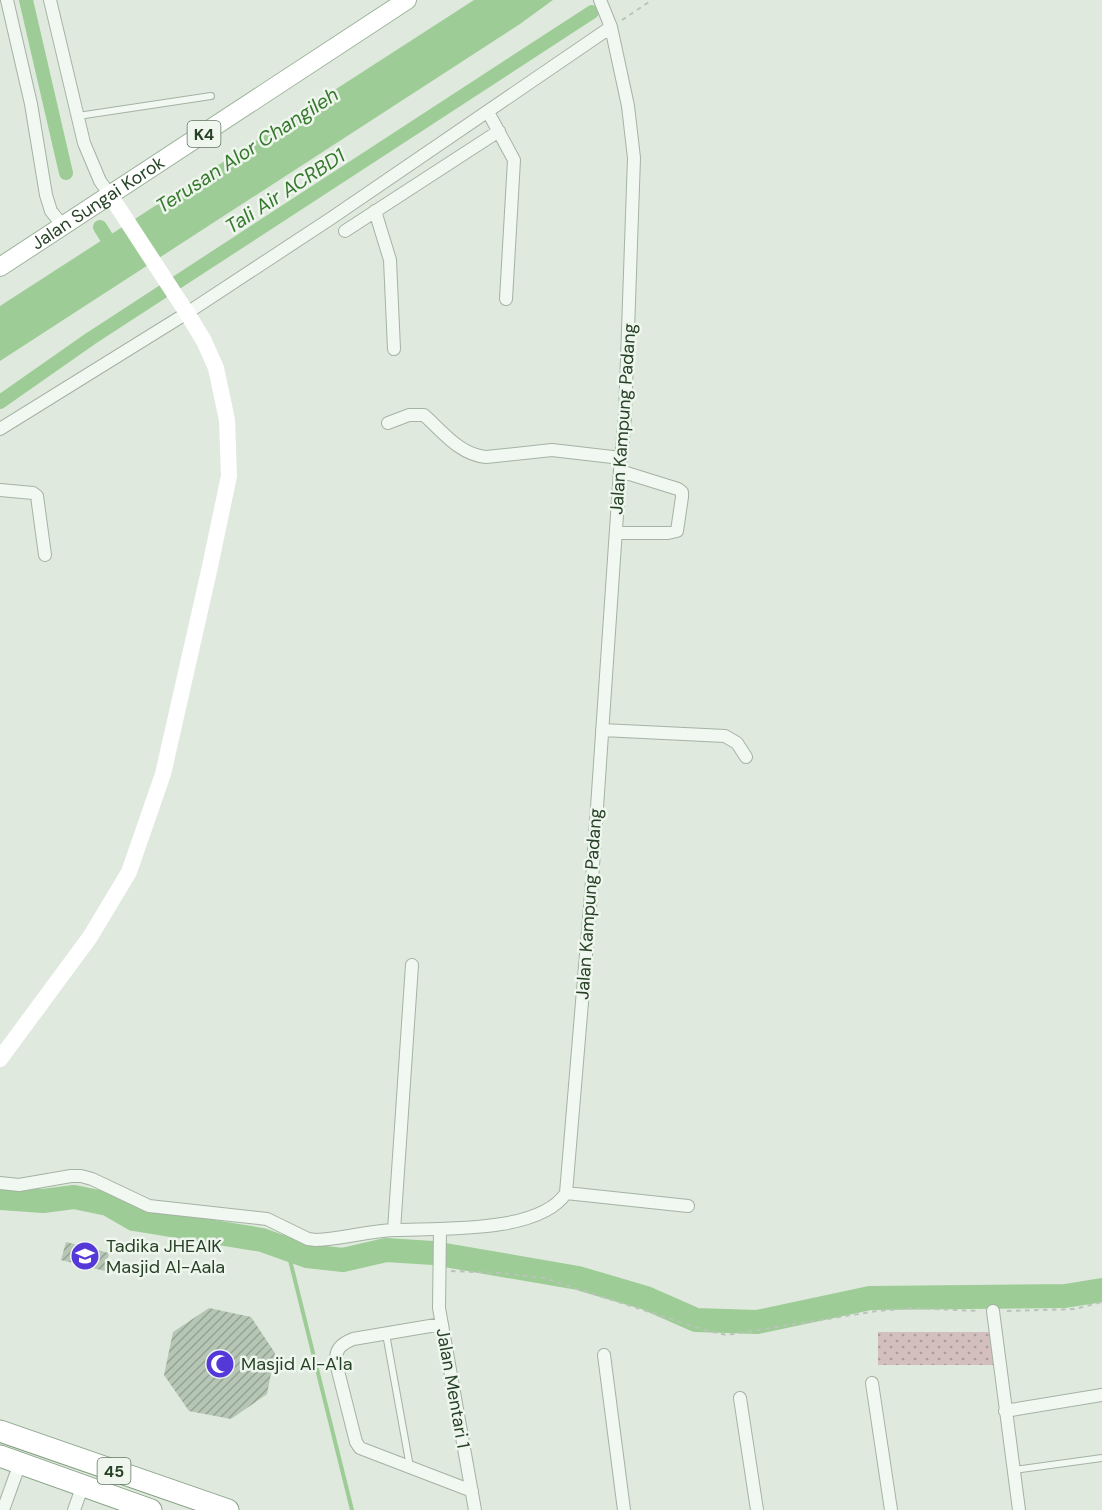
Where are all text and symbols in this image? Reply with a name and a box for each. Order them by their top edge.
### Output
water label: Terusan Alor Changileh [151,81,343,219]
road number: K4 [188,121,220,147]
water label: Tali Air ACRBD1 [220,142,350,239]
street label: Jalan Sungai Korok [27,150,169,255]
street label: Jalan Kampung Padang [604,323,642,515]
street label: Jalan Kampung Padang [570,808,608,1000]
place label: Tadika JHEAIK Masjid Al-Aala [106,1234,225,1279]
school or university icon: Tadika JHEAIK Masjid Al-Aala [69,1240,101,1272]
street label: Jalan Mentari 1 [431,1326,475,1450]
mosque icon: Masjid Al-A'la [204,1348,236,1380]
place label: Masjid Al-A'la [241,1352,352,1376]
road number: 45 [98,1458,130,1484]

